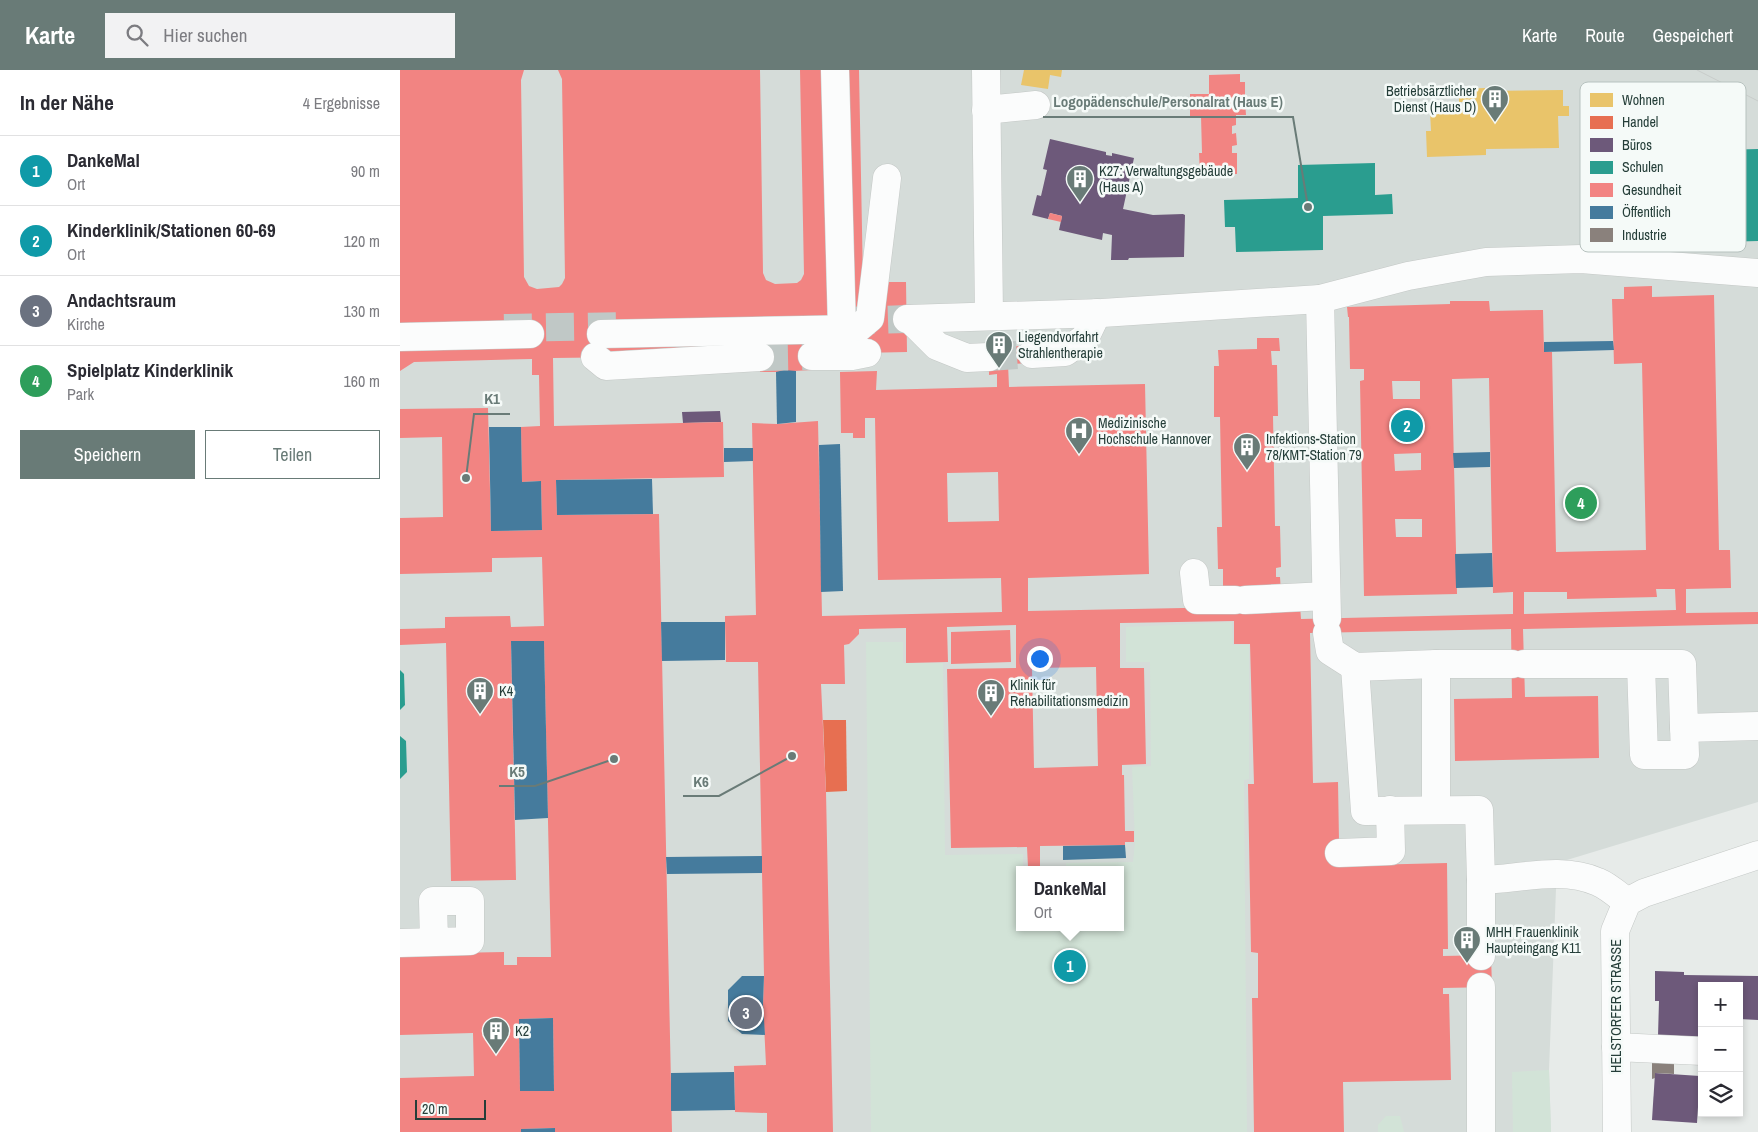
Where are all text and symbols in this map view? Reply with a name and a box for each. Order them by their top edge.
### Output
search box [105,13,455,58]
text: Karte [25,19,75,51]
icon: search [123,21,151,49]
text: Hier suchen [163,22,247,48]
text: Karte [1522,23,1557,48]
text: Route [1585,23,1625,48]
text: Gespeichert [1653,23,1733,48]
place label: Betriebsärztlicher Dienst (Haus D) [1386,82,1476,116]
legend [1580,82,1746,252]
building icon: Betriebsärztlicher Dienst (Haus D) [1480,84,1510,123]
callout: Logopädenschule/Personalrat (Haus E) [1043,87,1293,117]
text: In der Nähe [20,88,114,117]
text: Logopädenschule/Personalrat (Haus E) [1053,91,1283,112]
text: Wohnen [1622,91,1665,109]
text: 4 Ergebnisse [303,92,380,114]
text: Handel [1622,113,1658,131]
text: Büros [1622,136,1652,154]
text: DankeMal [67,147,140,173]
text: Schulen [1622,158,1663,176]
text: 1 [32,160,40,182]
text: 90 m [351,160,380,182]
place label: K27: Verwaltungsgebäude (Haus A) [1099,162,1233,196]
building icon: K27: Verwaltungsgebäude (Haus A) [1065,164,1095,203]
text: Ort [67,173,85,195]
text: Gesundheit [1622,181,1681,199]
text: Öffentlich [1622,203,1671,221]
text: Kinderklinik/Stationen 60-69 [67,217,276,243]
text: Industrie [1622,226,1667,244]
text: 2 [32,230,40,252]
text: 120 m [344,230,380,252]
text: Ort [67,243,85,265]
text: Andachtsraum [67,287,176,313]
text: 3 [32,300,40,322]
text: 130 m [344,300,380,322]
text: Kirche [67,313,105,335]
place label: Liegendvorfahrt Strahlentherapie [1018,328,1103,362]
building icon: Liegendvorfahrt Strahlentherapie [984,330,1014,369]
text: Spielplatz Kinderklinik [67,357,233,383]
text: 4 [32,370,40,392]
text: 160 m [344,370,380,392]
text: Park [67,383,94,405]
callout: K1 [474,384,510,414]
text: K1 [484,388,500,409]
pin: 2 [1391,407,1423,445]
place label: Medizinische Hochschule Hannover [1098,414,1211,448]
hospital icon: Medizinische Hochschule Hannover [1064,416,1094,455]
button: Speichern [20,430,195,479]
button: Teilen [205,430,380,479]
place label: Infektions-Station 78/KMT-Station 79 [1266,430,1362,464]
building icon: Infektions-Station 78/KMT-Station 79 [1232,432,1262,471]
pin: 4 [1565,484,1597,522]
your location [1027,646,1053,672]
building icon: K4 [465,676,495,715]
place label: Klinik für Rehabilitationsmedizin [1010,676,1128,710]
building icon: Klinik für Rehabilitationsmedizin [976,678,1006,717]
place label: K4 [499,682,514,700]
callout: K5 [499,756,535,786]
text: K5 [509,761,525,782]
callout: K6 [683,766,719,796]
text: K6 [693,771,709,792]
popup [1016,866,1124,931]
text: DankeMal [1034,875,1106,901]
text: Ort [1034,901,1052,923]
place label: MHH Frauenklinik Haupteingang K11 [1486,923,1582,957]
building icon: MHH Frauenklinik Haupteingang K11 [1452,925,1482,964]
street label: HELSTORFER STRASSE [1607,939,1625,1073]
pin: 1 [1054,947,1086,985]
map controls [1698,982,1743,1117]
button: + [1698,982,1743,1027]
pin: 3 [730,994,762,1032]
building icon: K2 [481,1016,511,1055]
place label: K2 [515,1022,529,1040]
button: − [1698,1027,1743,1072]
button: layers [1698,1072,1743,1117]
scale bar [415,1097,486,1120]
text: 20 m [422,1100,448,1118]

